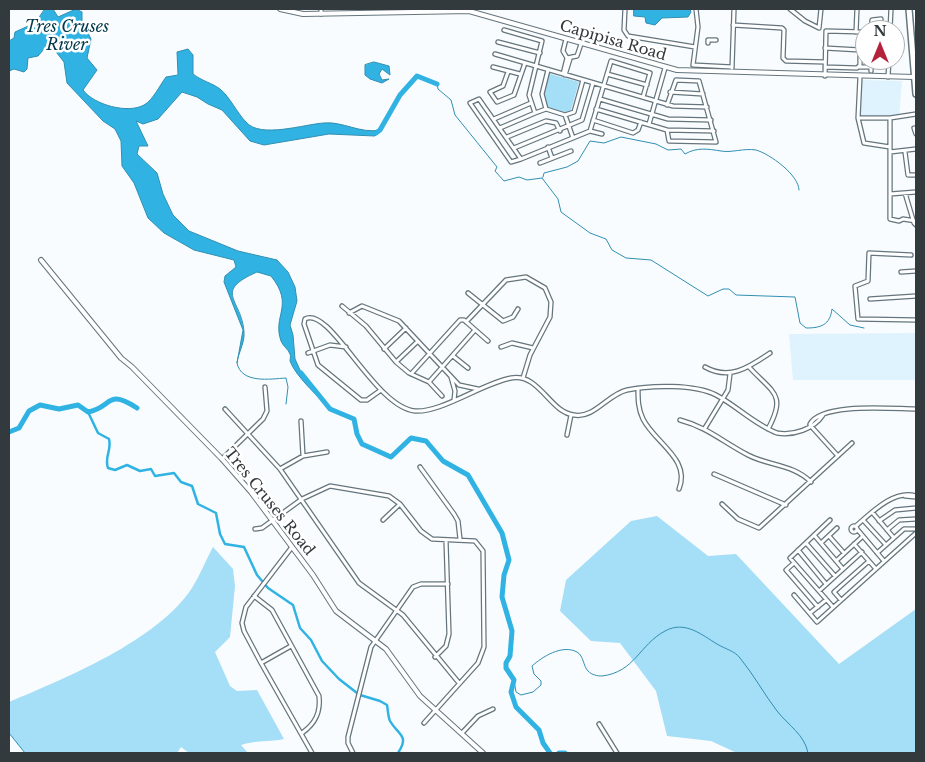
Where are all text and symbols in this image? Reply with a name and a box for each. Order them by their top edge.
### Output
water label: Tres Cruses River [25,17,109,55]
street label: Capipisa Road [558,17,668,65]
north arrow [855,20,905,70]
text: N [873,22,887,40]
street label: Tres Cruses Road [220,445,318,559]

